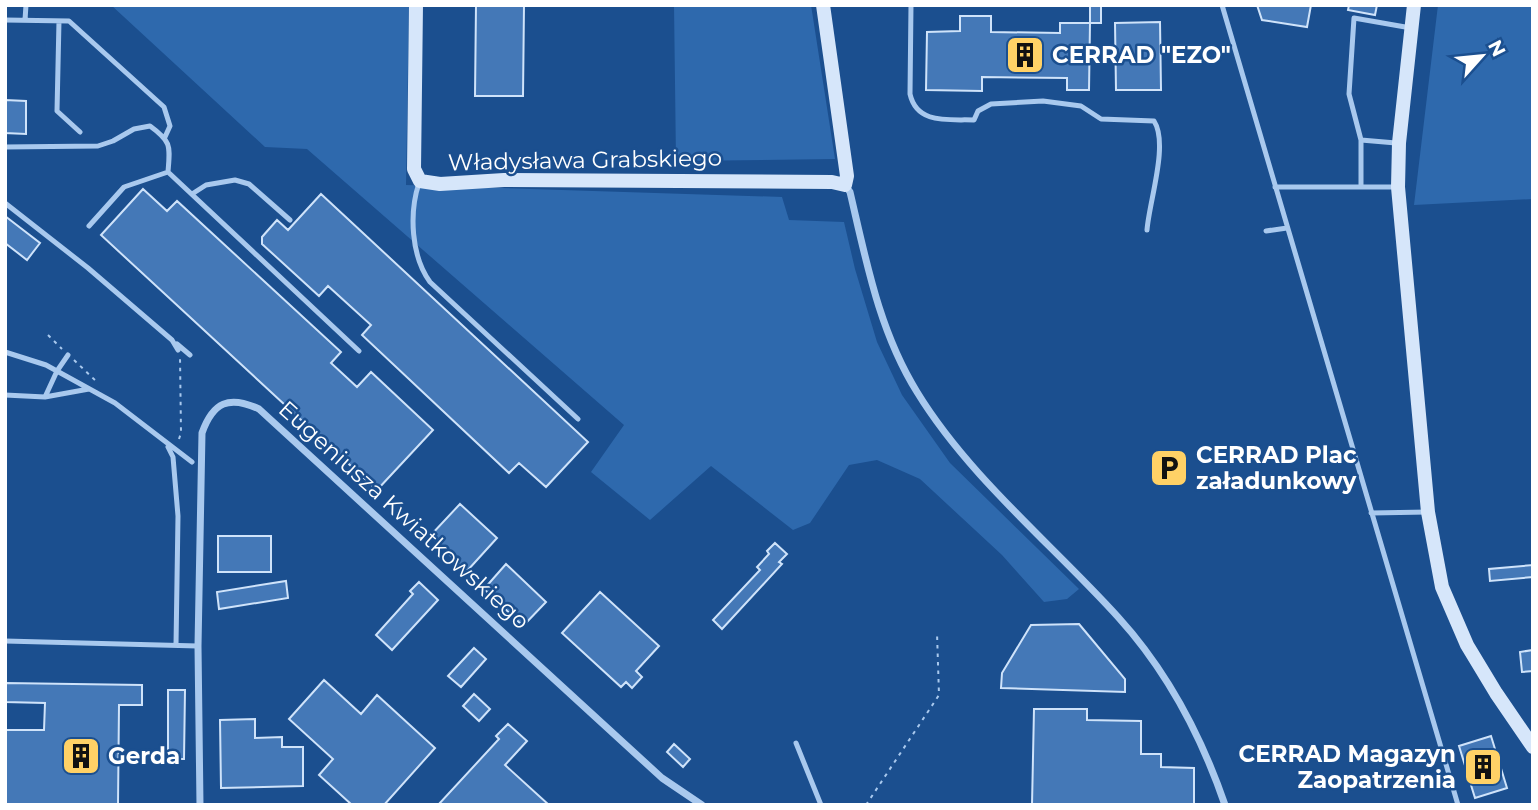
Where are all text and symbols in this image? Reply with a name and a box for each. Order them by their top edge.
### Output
north arrow [1447,21,1517,91]
building icon: CERRAD "EZO" [1004,34,1046,76]
text: N [1483,36,1510,61]
place label: CERRAD "EZO" [1052,41,1231,69]
street label: Władysława Grabskiego [448,144,722,176]
street label: Eugeniusza Kwiatkowskiego [273,395,535,635]
place label: CERRAD Plac załadunkowy [1196,441,1357,495]
parking icon: CERRAD Plac załadunkowy [1148,447,1190,489]
building icon: Gerda [60,735,102,777]
place label: CERRAD Magazyn Zaopatrzenia [1239,740,1456,794]
place label: Gerda [108,742,180,770]
building icon: CERRAD Magazyn Zaopatrzenia [1462,746,1504,788]

